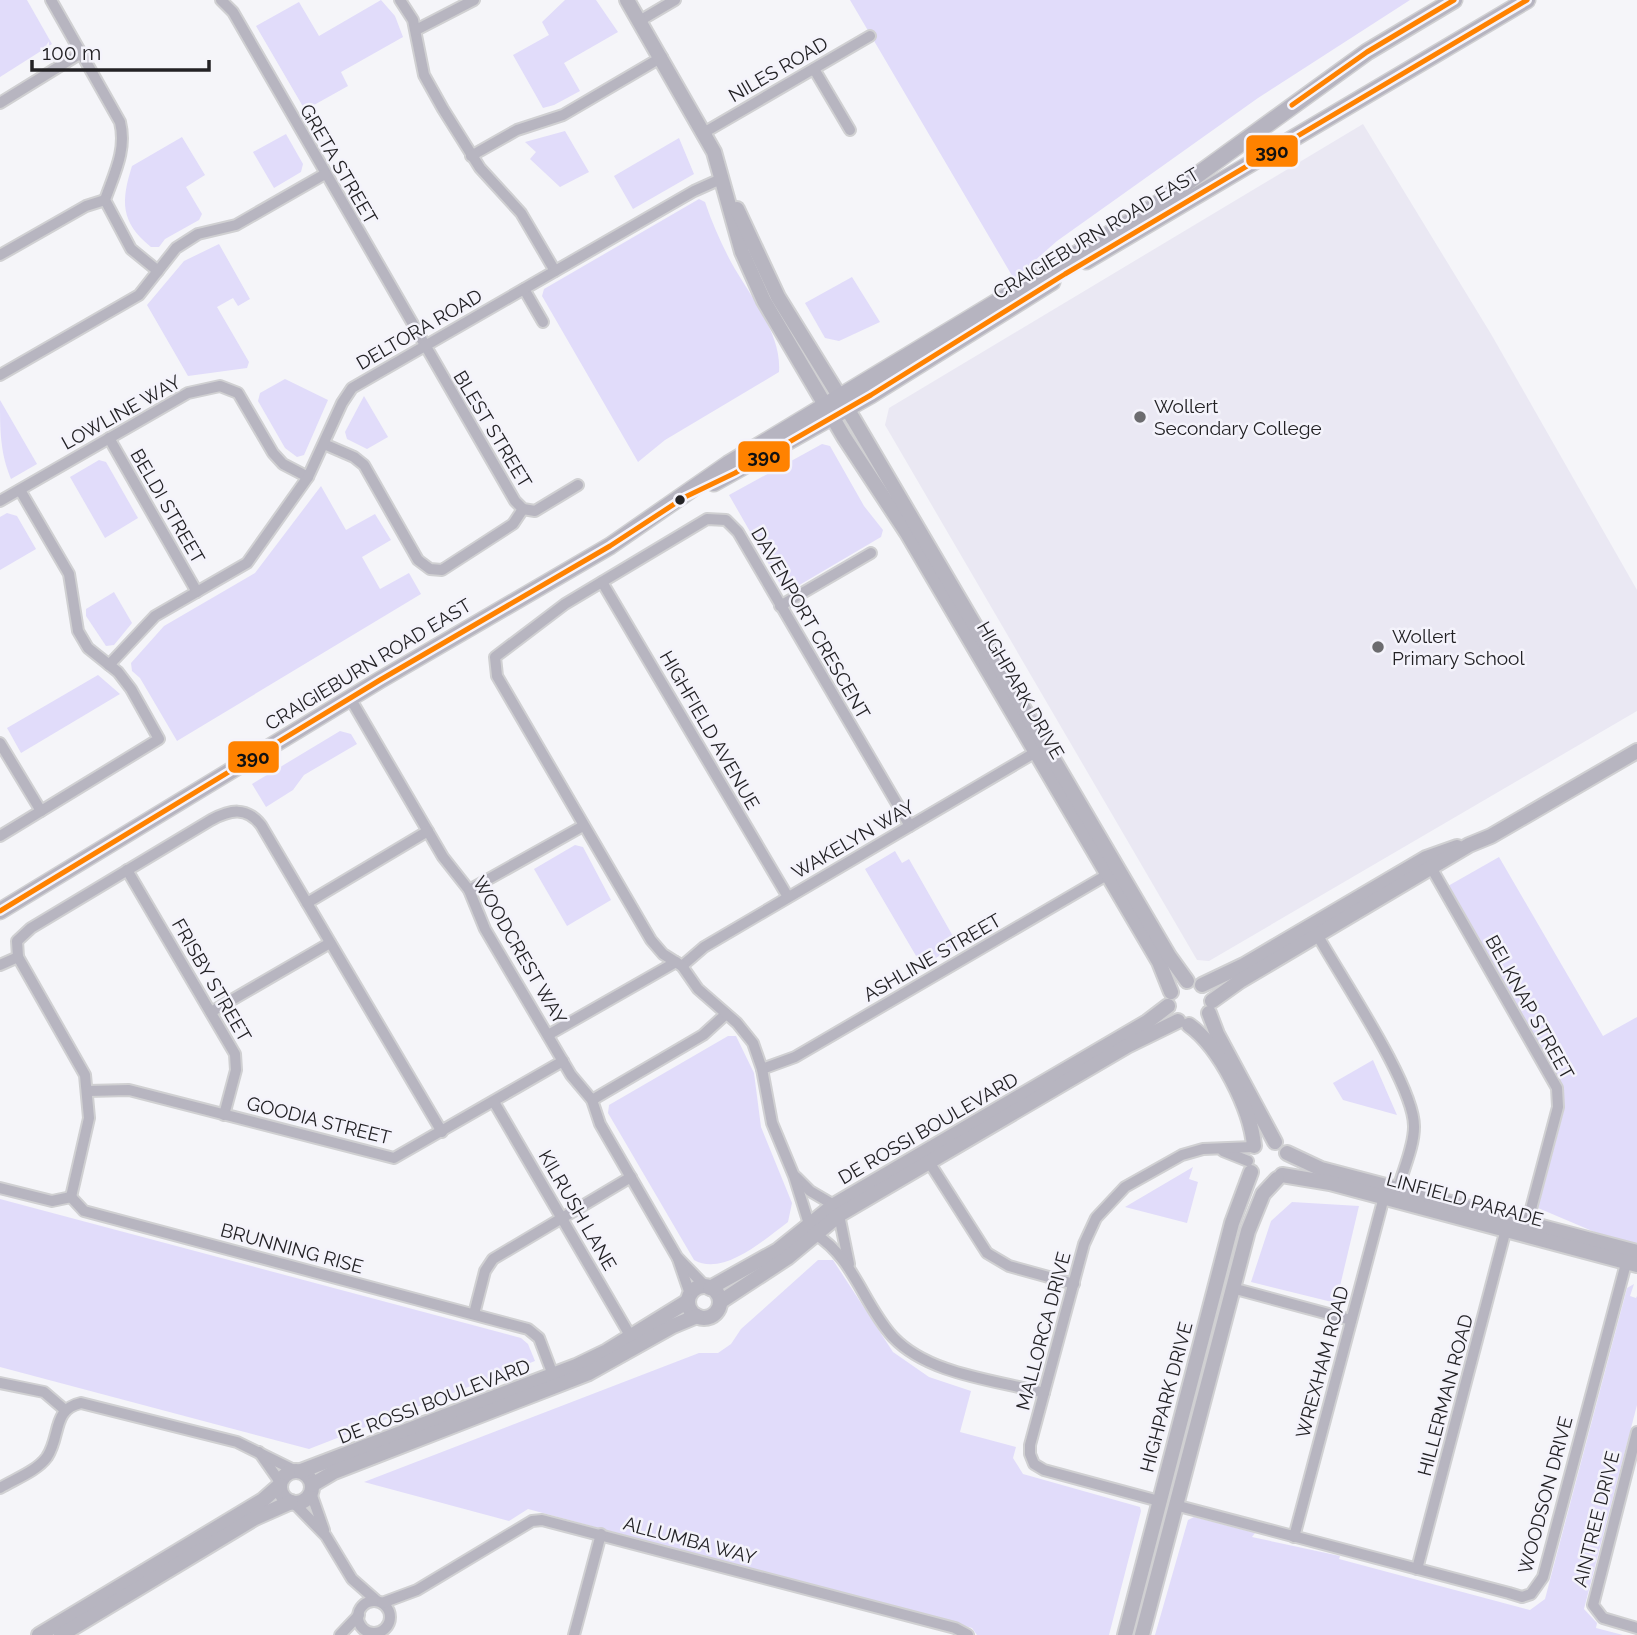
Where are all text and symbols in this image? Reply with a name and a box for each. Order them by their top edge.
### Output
scale bar [32,28,208,72]
street label: NILES ROAD [724,32,832,106]
text: 100 m [42,40,101,65]
street label: GRETA STREET [296,100,383,228]
line badge: 390 [1245,134,1299,168]
text: 390 [1255,140,1289,162]
street label: CRAIGIEBURN ROAD EAST [989,162,1203,303]
street label: DELTORA ROAD [352,284,486,374]
street label: BLEST STREET [449,366,537,492]
street label: LOWLINE WAY [58,370,185,454]
place label: Wollert Secondary College [1154,395,1322,439]
marker: Wollert Secondary College [1132,409,1148,425]
line badge: 390 [737,440,791,473]
street label: BELDI STREET [126,445,210,568]
text: 390 [747,445,781,467]
unlabelled marker [673,493,687,507]
street label: DAVENPORT CRESCENT [747,523,875,723]
street label: CRAIGIEBURN ROAD EAST [261,593,475,734]
street label: HIGHPARK DRIVE [973,618,1069,762]
place label: Wollert Primary School [1392,625,1525,669]
marker: Wollert Primary School [1370,639,1386,655]
street label: HIGHFIELD AVENUE [656,647,764,813]
line badge: 390 [227,740,280,774]
text: 390 [236,746,270,768]
street label: WAKELYN WAY [788,795,919,883]
street label: WOODCREST WAY [469,872,572,1029]
street label: ASHLINE STREET [859,908,1005,1005]
street label: FRISBY STREET [168,914,256,1046]
street label: BELKNAP STREET [1481,931,1579,1083]
street label: DE ROSSI BOULEVARD [834,1068,1022,1188]
street label: GOODIA STREET [245,1091,394,1149]
street label: KILRUSH LANE [535,1146,621,1274]
street label: LINFIELD PARADE [1384,1167,1546,1231]
street label: BRUNNING RISE [218,1218,366,1278]
street label: MALLORCA DRIVE [1011,1249,1075,1413]
street label: WREXHAM ROAD [1291,1283,1353,1441]
street label: HILLERMAN ROAD [1413,1312,1477,1478]
street label: HIGHPARK DRIVE [1135,1320,1197,1474]
street label: DE ROSSI BOULEVARD [335,1354,533,1448]
street label: WOODSON DRIVE [1513,1414,1577,1576]
street label: AINTREE DRIVE [1568,1449,1624,1589]
street label: ALLUMBA WAY [621,1512,759,1568]

